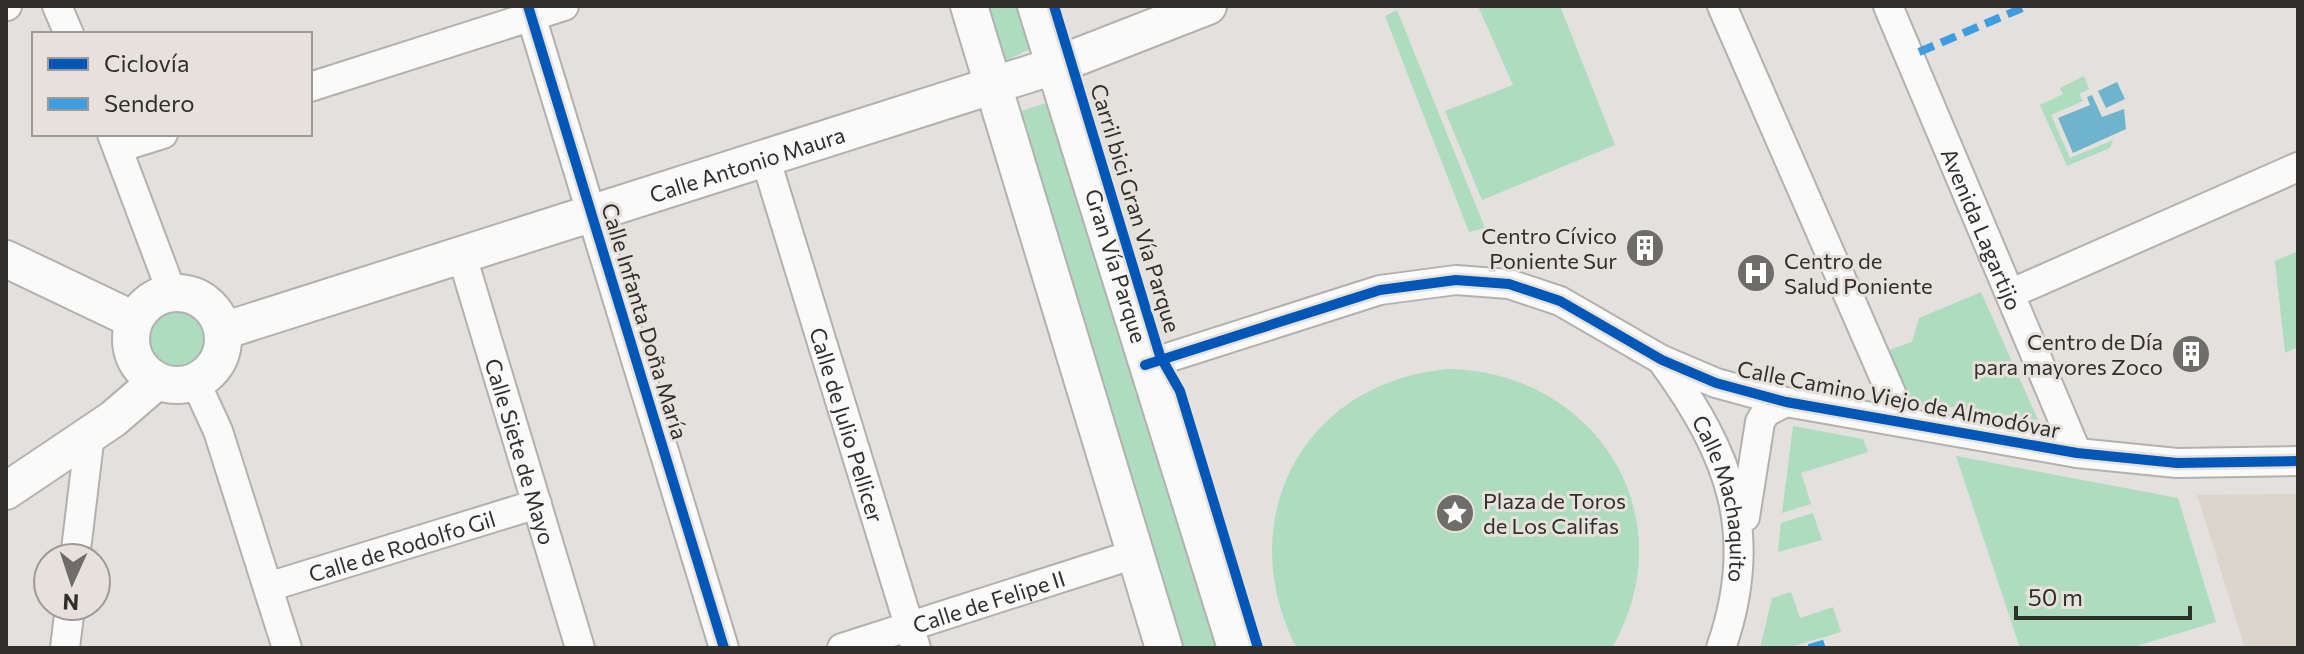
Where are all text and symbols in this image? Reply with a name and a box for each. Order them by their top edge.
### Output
legend [32,32,312,136]
text: Ciclovía [104,48,190,77]
street label: Carril bici Gran Vía Parque [1086,80,1186,336]
text: Sendero [104,88,195,117]
street label: Calle Antonio Maura [646,120,848,208]
street label: Avenida Lagartijo [1936,144,2028,314]
street label: Gran Vía Parque [1079,186,1151,346]
street label: Calle Infanta Doña María [596,200,694,442]
place label: Centro Cívico Poniente Sur [1481,222,1617,274]
building icon: Centro Cívico Poniente Sur [1624,227,1666,269]
place label: Centro de Salud Poniente [1784,247,1933,299]
hospital icon: Centro de Salud Poniente [1735,252,1777,294]
street label: Calle de Julio Pellicer [805,324,890,526]
place label: Centro de Día para mayores Zoco [1973,328,2163,380]
building icon: Centro de Día para mayores Zoco [2170,333,2212,375]
street label: Calle Camino Viejo de Almodóvar [1735,354,2063,444]
street label: Calle Siete de Mayo [480,355,562,548]
street label: Calle Machaquito [1687,410,1752,584]
place label: Plaza de Toros de Los Califas [1483,487,1626,539]
place icon: Plaza de Toros de Los Califas [1434,492,1476,534]
street label: Calle de Rodolfo Gil [305,504,498,587]
north arrow [32,542,112,622]
street label: Calle de Felipe II [909,564,1068,638]
scale bar [2016,570,2190,620]
text: 50 m [2028,582,2083,611]
text: N [62,589,80,616]

